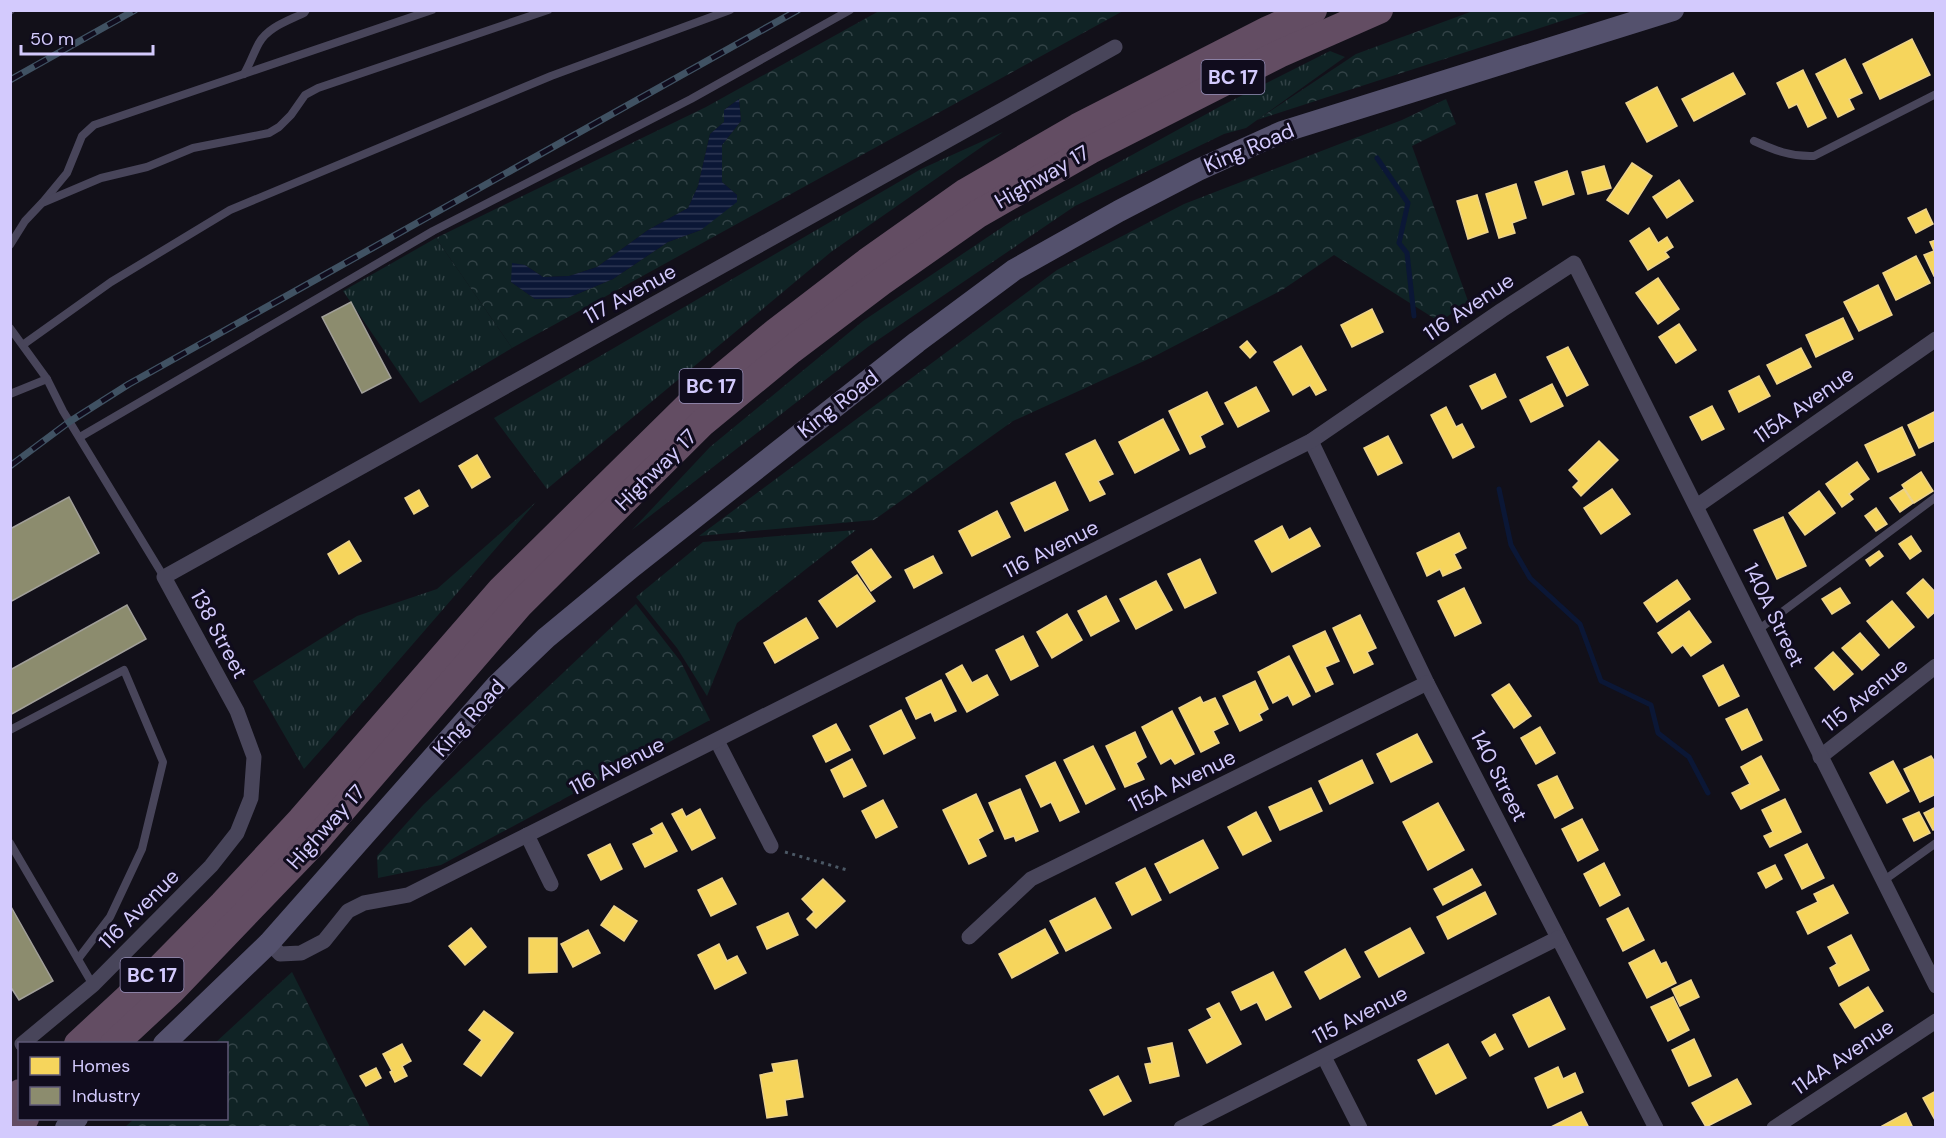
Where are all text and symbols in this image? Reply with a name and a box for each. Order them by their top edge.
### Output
scale bar [21,18,153,56]
text: 50 m [30,27,74,51]
road number: BC 17 [1202,60,1264,94]
street label: King Road [1200,116,1298,180]
street label: Highway 17 [990,139,1094,215]
street label: 117 Avenue [579,257,681,331]
street label: 116 Avenue [1418,266,1520,347]
street label: 115A Avenue [1748,360,1860,450]
street label: King Road [792,364,884,444]
road number: BC 17 [680,369,742,403]
street label: Highway 17 [609,423,703,517]
street label: 116 Avenue [999,513,1103,585]
street label: 140A Street [1737,559,1811,671]
street label: 138 Street [184,585,254,683]
street label: 115 Avenue [1816,652,1914,738]
street label: King Road [427,673,511,763]
street label: 140 Street [1464,726,1534,826]
street label: 116 Avenue [565,730,669,802]
street label: 115A Avenue [1124,743,1240,819]
street label: Highway 17 [280,779,372,875]
street label: 116 Avenue [93,863,185,955]
road number: BC 17 [120,958,184,992]
street label: 115 Avenue [1308,979,1412,1051]
street label: 114A Avenue [1787,1013,1899,1101]
legend [18,1042,228,1120]
text: Homes [72,1054,130,1078]
text: Industry [72,1084,141,1108]

